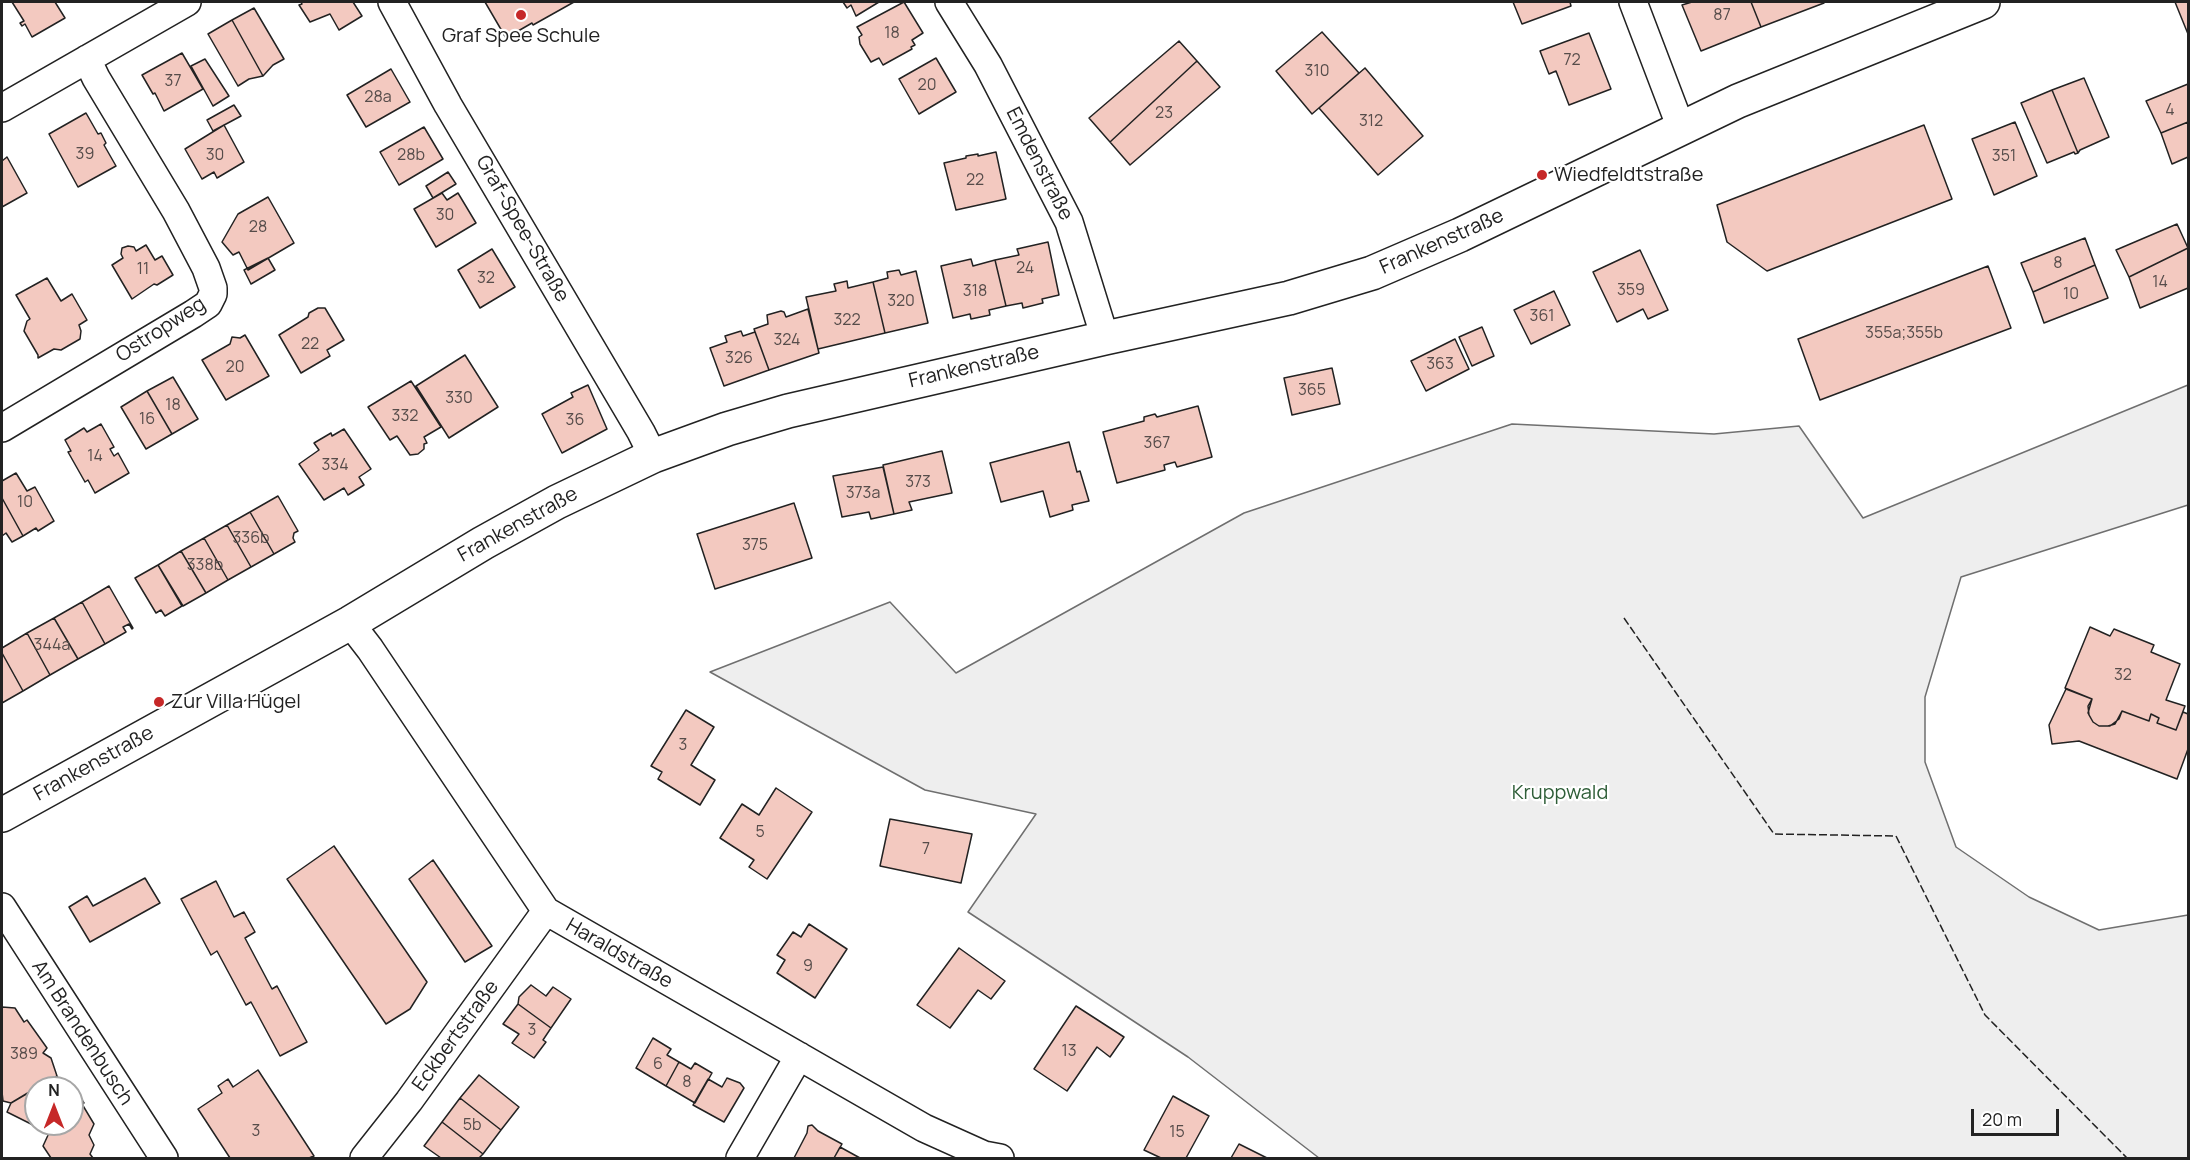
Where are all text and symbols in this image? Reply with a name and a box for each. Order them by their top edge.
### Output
house number: 87 [1713,6,1731,26]
marker: Graf Spee Schule [514,8,528,22]
place label: Graf Spee Schule [442,24,600,48]
house number: 18 [884,24,900,44]
house number: 72 [1563,51,1581,71]
house number: 310 [1305,62,1329,82]
house number: 37 [165,72,181,92]
house number: 20 [918,76,936,96]
house number: 28a [364,88,392,108]
house number: 4 [2165,101,2175,121]
street label: Emdenstraße [1000,104,1078,224]
house number: 23 [1155,104,1173,124]
house number: 312 [1359,112,1383,132]
house number: 39 [76,145,94,165]
house number: 30 [206,146,224,166]
house number: 28b [397,146,425,166]
house number: 351 [1992,147,2016,167]
street label: Graf-Spee-Straße [470,151,574,307]
place label: Wiedfeldtstraße [1554,163,1704,187]
marker: Wiedfeldtstraße [1535,168,1549,182]
house number: 22 [966,171,984,191]
street label: Frankenstraße [1376,204,1508,280]
house number: 30 [436,206,454,226]
house number: 28 [249,218,267,238]
house number: 8 [2053,254,2063,274]
house number: 24 [1016,259,1034,279]
house number: 11 [137,260,149,280]
house number: 32 [477,269,495,289]
house number: 14 [2152,273,2168,293]
house number: 359 [1617,281,1645,301]
house number: 318 [963,282,987,302]
house number: 10 [2063,285,2079,305]
street label: Ostropweg [112,292,210,368]
house number: 320 [887,292,915,312]
house number: 361 [1530,307,1554,327]
house number: 322 [833,311,861,331]
house number: 355a;355b [1865,324,1943,344]
house number: 324 [773,331,801,351]
house number: 22 [301,335,319,355]
street label: Frankenstraße [907,340,1041,394]
house number: 326 [725,349,753,369]
house number: 363 [1426,355,1454,375]
house number: 20 [226,358,244,378]
house number: 365 [1298,381,1326,401]
house number: 330 [445,389,473,409]
house number: 18 [165,396,181,416]
house number: 332 [392,407,418,427]
house number: 16 [139,410,155,430]
house number: 36 [566,411,584,431]
house number: 367 [1144,434,1170,454]
house number: 14 [87,447,103,467]
house number: 334 [321,456,349,476]
house number: 373 [905,473,931,493]
street label: Frankenstraße [454,482,582,568]
house number: 373a [846,484,880,504]
house number: 10 [17,493,33,513]
house number: 336b [232,529,270,549]
house number: 375 [742,536,768,556]
house number: 338b [187,556,223,576]
house number: 344a [34,636,70,656]
house number: 32 [2114,666,2132,686]
place label: Zur Villa Hügel [171,690,301,714]
marker: Zur Villa Hügel [152,695,166,709]
street label: Frankenstraße [30,721,158,807]
house number: 3 [679,736,687,756]
park label: Kruppwald [1512,781,1608,805]
house number: 5 [755,823,765,843]
house number: 7 [922,840,930,860]
street label: Haraldstraße [561,914,677,994]
street label: Am Brandenbusch [26,956,138,1110]
house number: 9 [803,957,813,977]
street label: Eckbertstraße [408,976,504,1096]
house number: 3 [528,1021,536,1041]
house number: 13 [1061,1042,1077,1062]
house number: 389 [10,1045,38,1065]
house number: 6 [653,1055,663,1075]
house number: 8 [682,1073,692,1093]
north arrow [24,1076,84,1136]
text: N [48,1079,60,1101]
scale bar [1974,1097,2062,1135]
text: 20 m [1982,1107,2022,1131]
house number: 5b [463,1116,481,1136]
house number: 3 [252,1122,260,1142]
house number: 15 [1169,1123,1185,1143]

